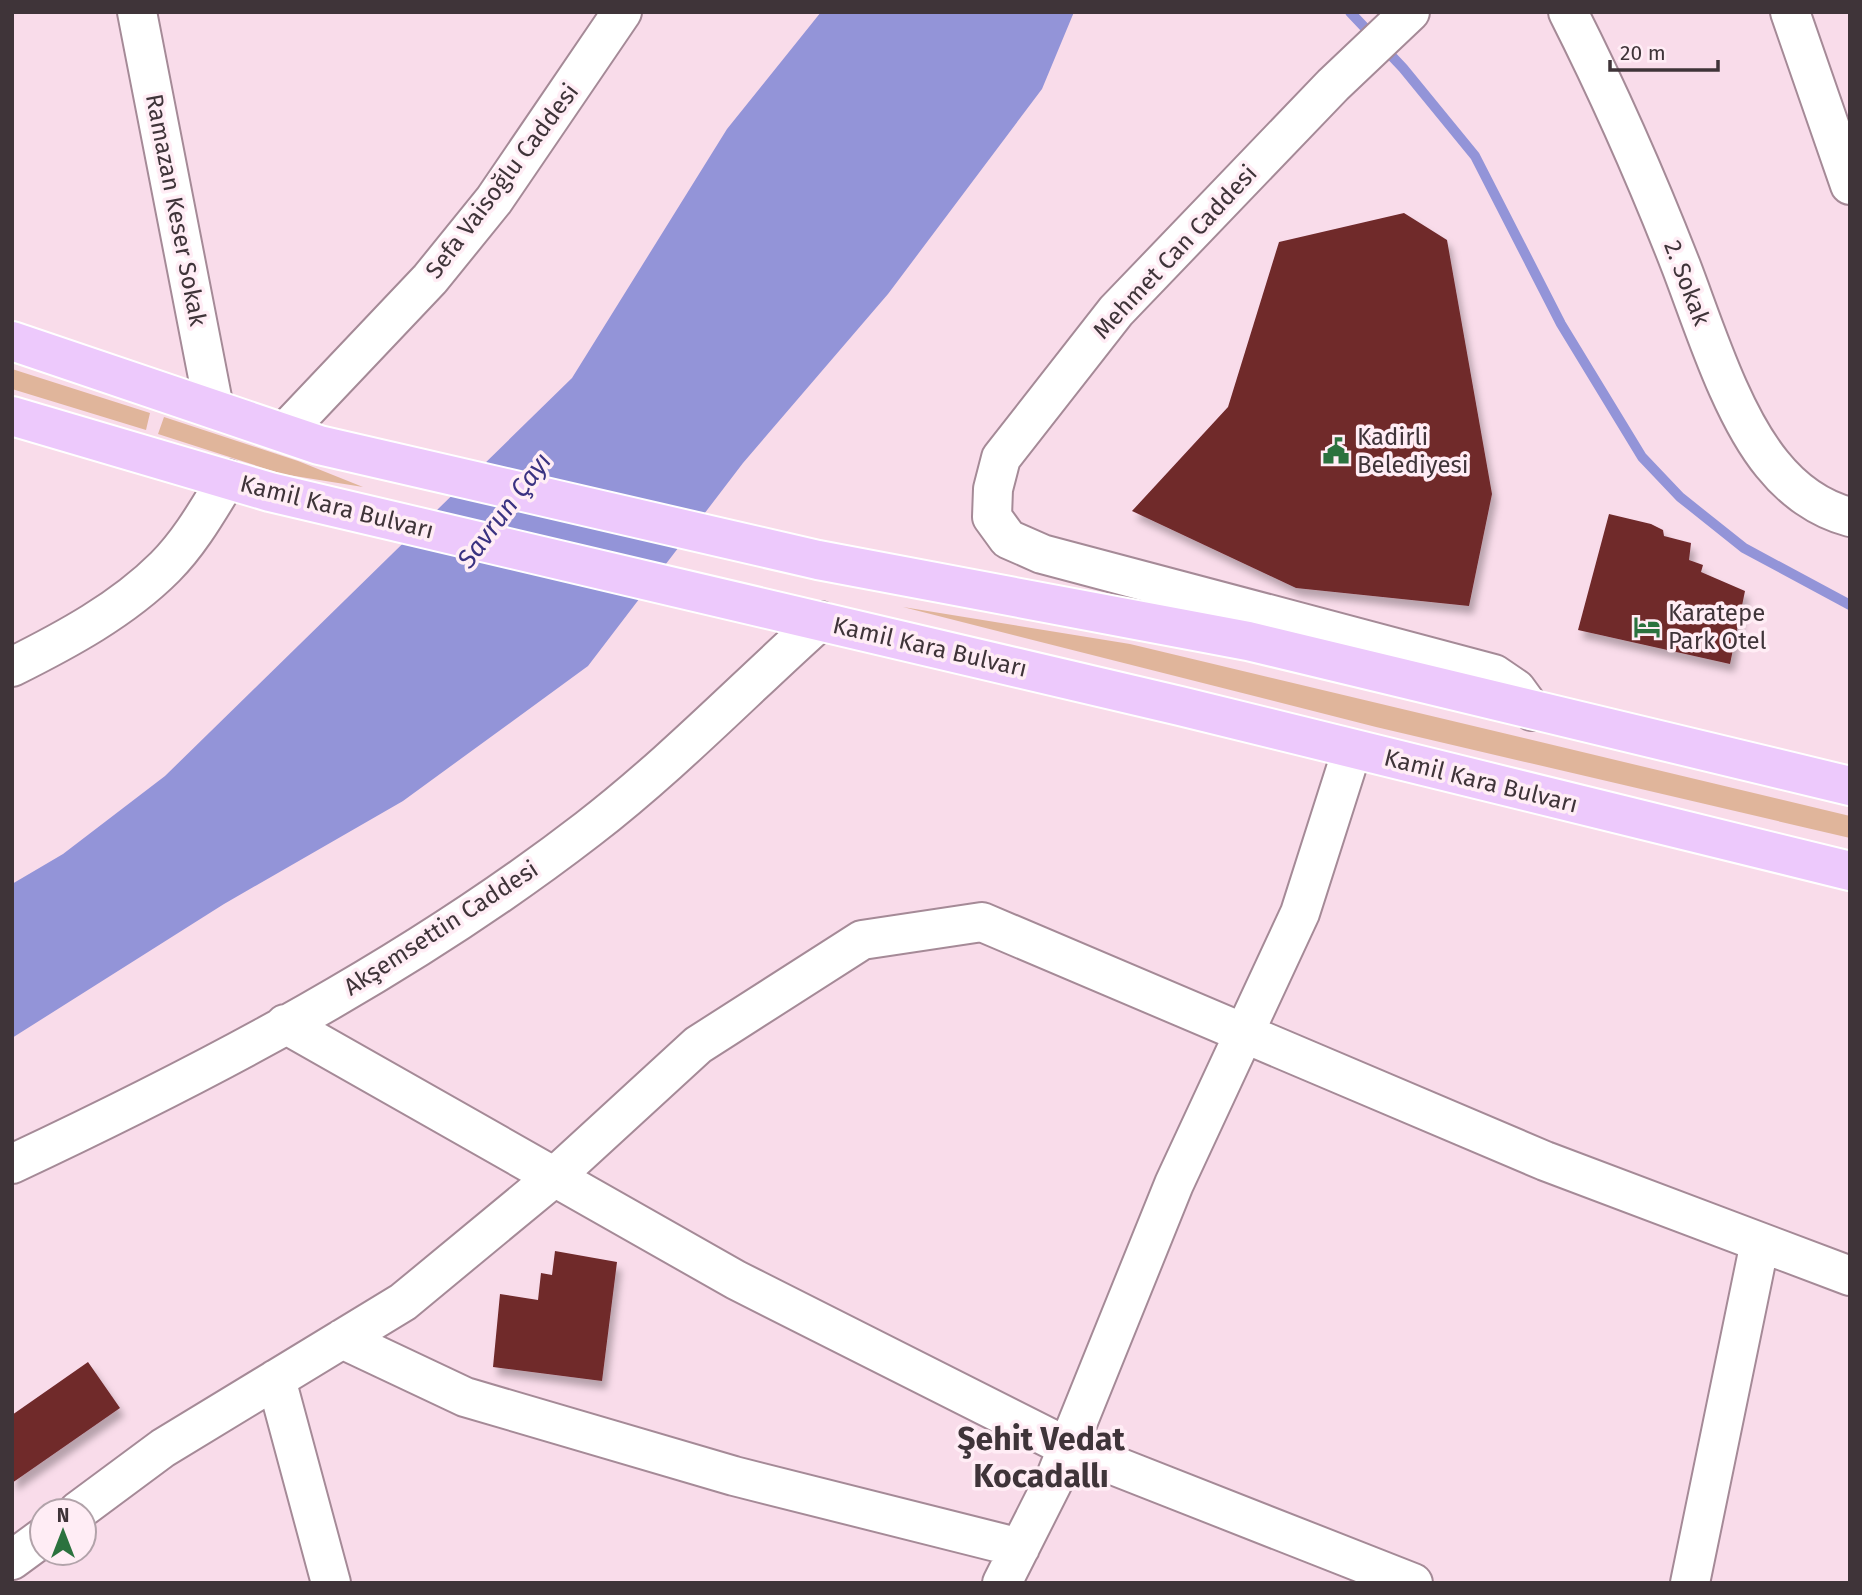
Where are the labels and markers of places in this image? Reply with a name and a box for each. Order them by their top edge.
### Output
place label: Kadirli Belediyesi [1357,423,1469,479]
public building icon: Kadirli Belediyesi [1321,436,1351,466]
place label: Karatepe Park Otel [1668,599,1767,655]
hotel icon: Karatepe Park Otel [1632,612,1662,642]

